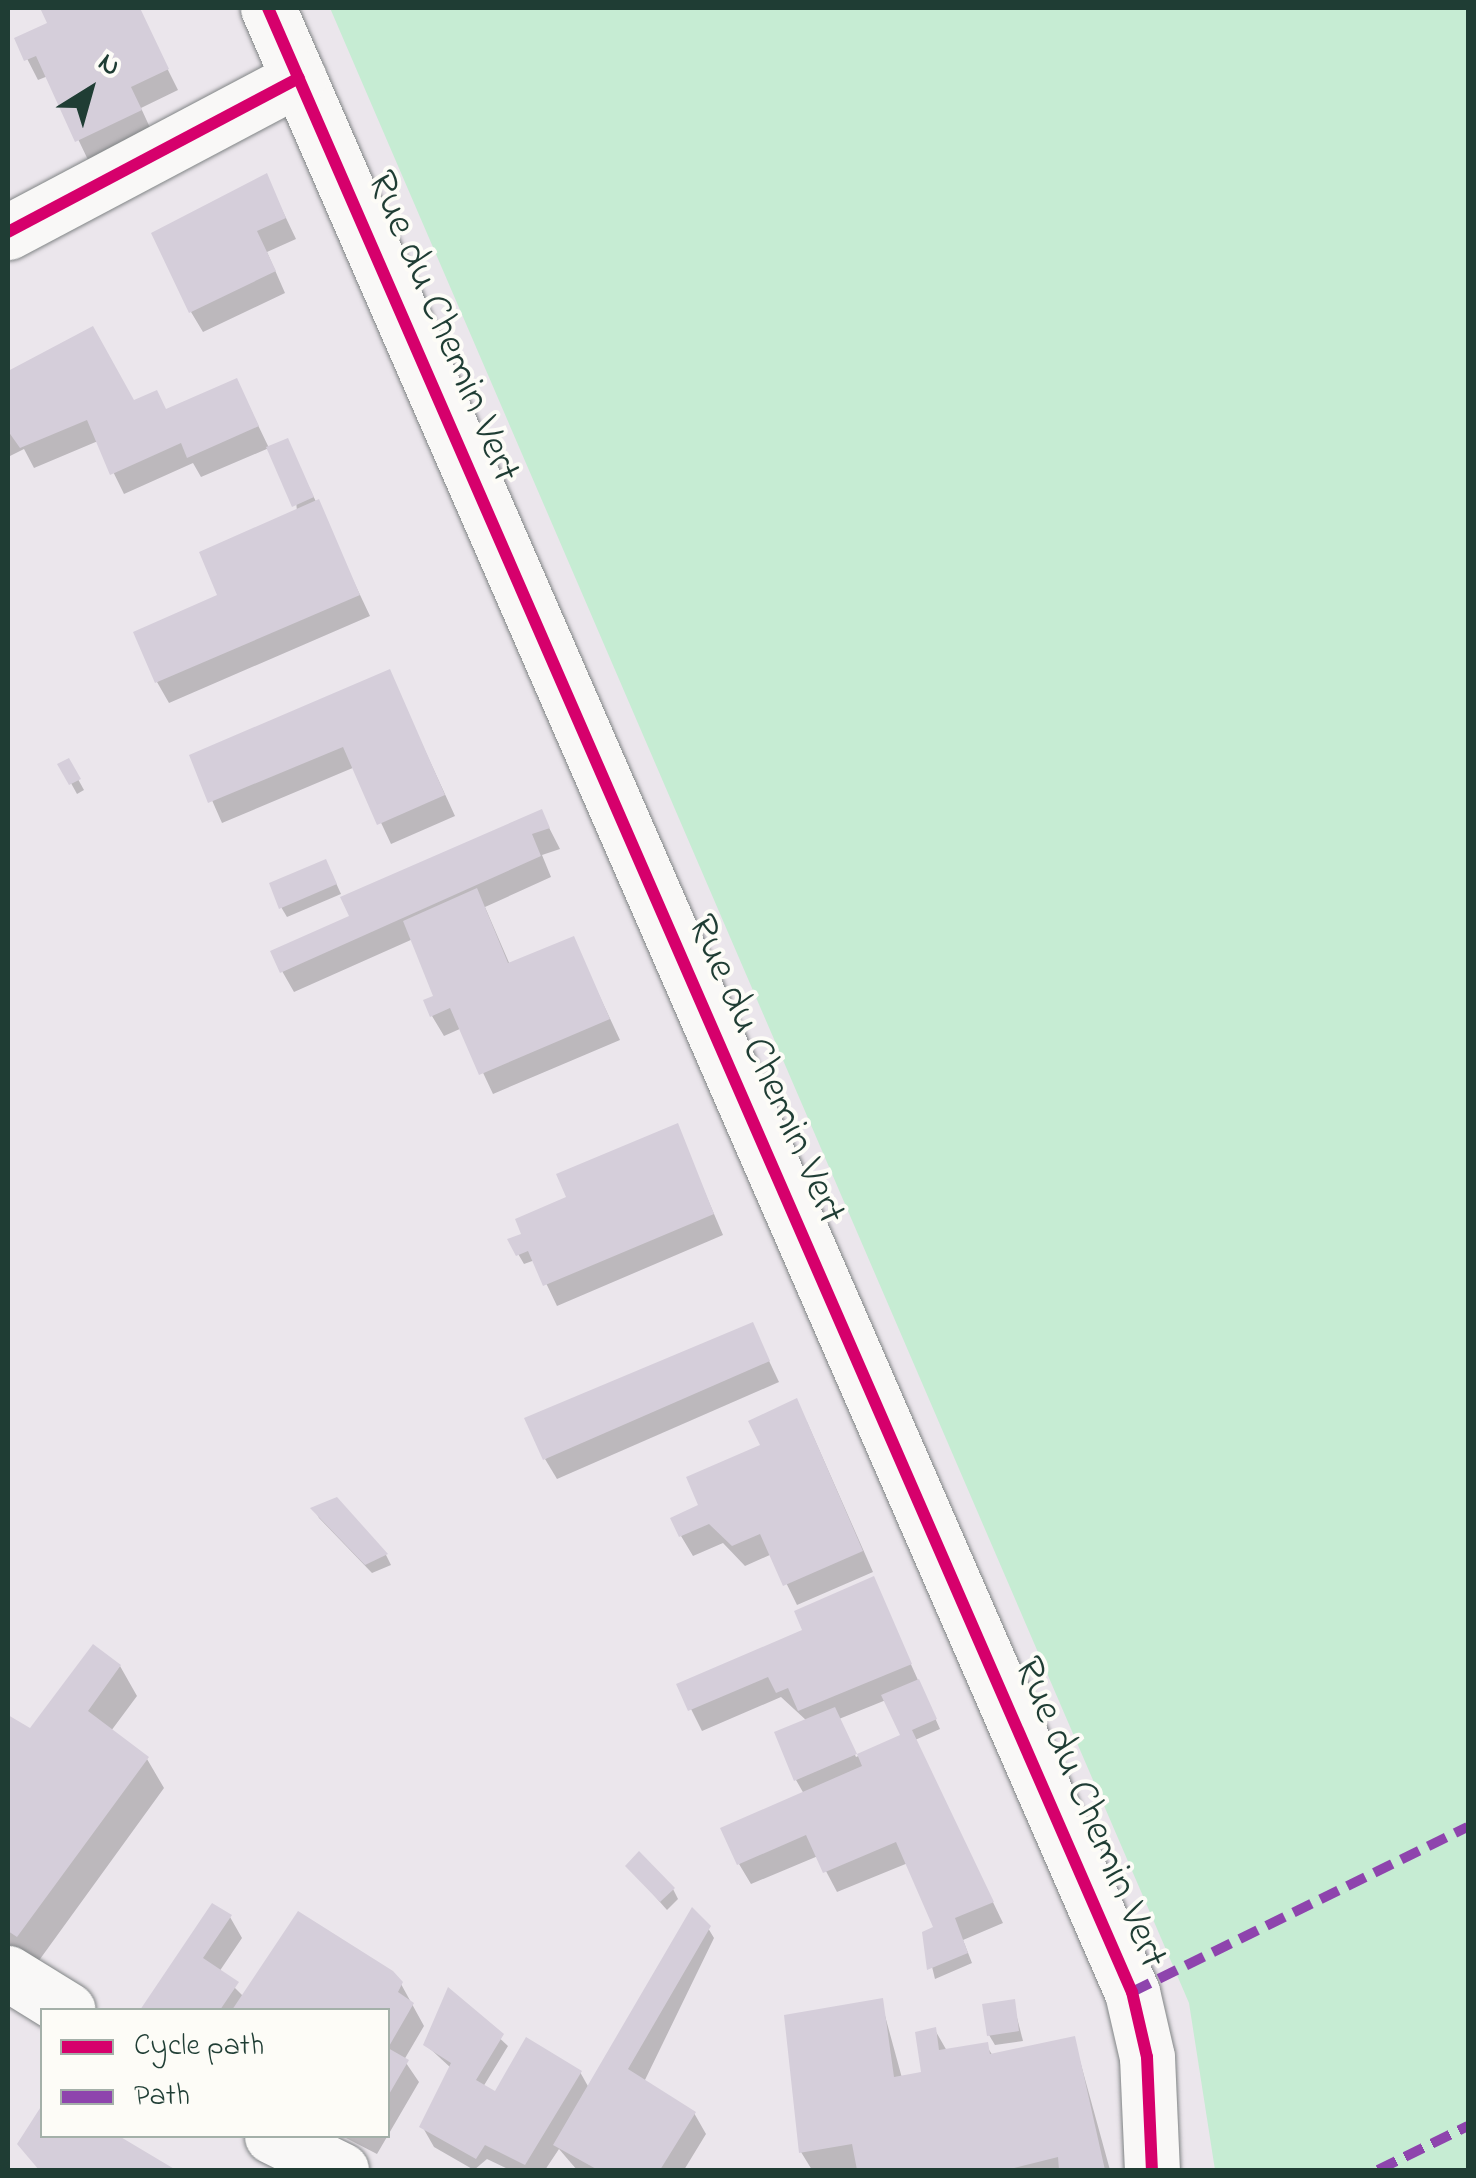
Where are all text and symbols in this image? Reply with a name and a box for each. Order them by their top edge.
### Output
north arrow [40,40,140,140]
text: N [88,44,128,88]
street label: Rue du Chemin Vert [354,164,530,490]
street label: Rue du Chemin Vert [674,908,856,1232]
street label: Rue du Chemin Vert [1001,1650,1177,1976]
legend [40,2008,390,2138]
text: Cycle path [134,2025,264,2069]
text: Path [134,2075,190,2119]

